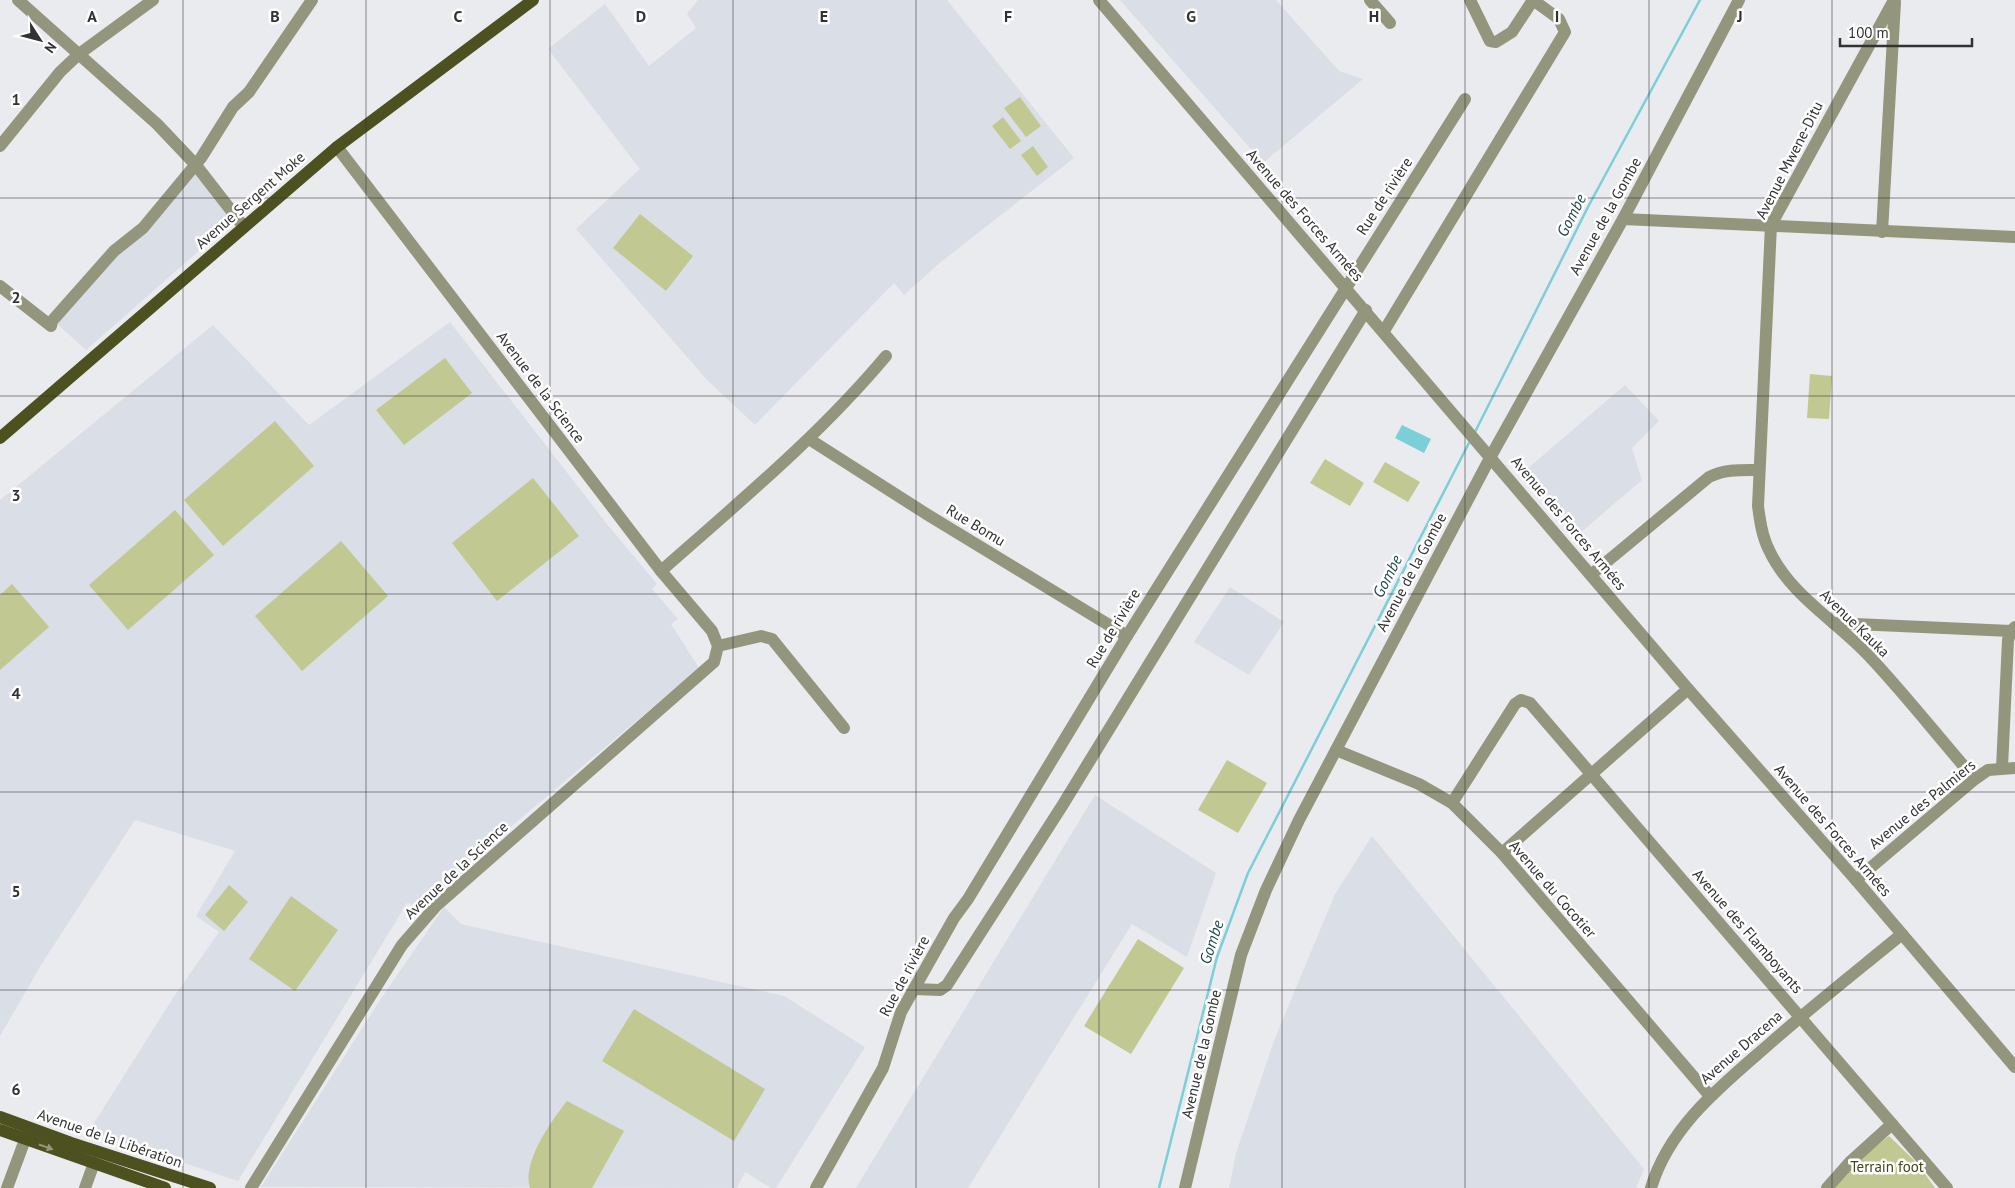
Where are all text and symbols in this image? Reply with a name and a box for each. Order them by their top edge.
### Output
text: A [87,6,97,26]
text: B [270,6,280,26]
text: C [454,6,463,26]
text: D [636,6,646,26]
text: E [820,6,828,26]
text: F [1004,6,1012,26]
text: G [1186,6,1196,26]
text: H [1369,6,1379,26]
text: I [1555,6,1559,26]
text: J [1736,6,1743,26]
north arrow [15,15,65,65]
scale bar [1840,15,1972,47]
text: 100 m [1848,23,1889,42]
text: N [41,39,61,57]
text: 1 [11,89,21,109]
street label: Avenue Mwene-Ditu [1751,98,1827,222]
street label: Avenue des Forces Armées [1242,145,1368,285]
street label: Avenue Sergent Moke [191,147,309,253]
street label: Rue de rivière [1352,154,1416,238]
street label: Avenue de la Gombe [1565,154,1645,278]
water label: Gombe [1552,190,1590,240]
text: 2 [11,287,21,307]
street label: Avenue de la Science [493,327,589,447]
street label: Avenue des Forces Armées [1507,452,1631,594]
text: 3 [11,485,21,505]
street label: Rue Bomu [943,500,1009,550]
street label: Avenue de la Gombe [1372,510,1450,634]
water label: Gombe [1368,551,1406,601]
street label: Rue de rivière [1082,585,1144,671]
street label: Avenue Kauka [1816,585,1894,661]
text: 4 [11,683,21,703]
street label: Avenue des Palmiers [1865,755,1979,853]
street label: Avenue des Forces Armées [1770,760,1896,900]
street label: Avenue de la Science [400,817,512,923]
street label: Avenue du Cocotier [1505,836,1601,942]
street label: Avenue des Flamboyants [1689,865,1807,997]
text: 5 [11,881,21,901]
water label: Gombe [1194,917,1228,967]
street label: Rue de rivière [875,932,933,1020]
street label: Avenue de la Gombe [1177,988,1225,1120]
street label: Avenue Dracena [1696,1006,1786,1088]
text: 6 [11,1079,21,1099]
street label: Avenue de la Libération [35,1104,185,1172]
one-way arrow [39,1143,54,1151]
park label: Terrain foot [1850,1157,1924,1176]

